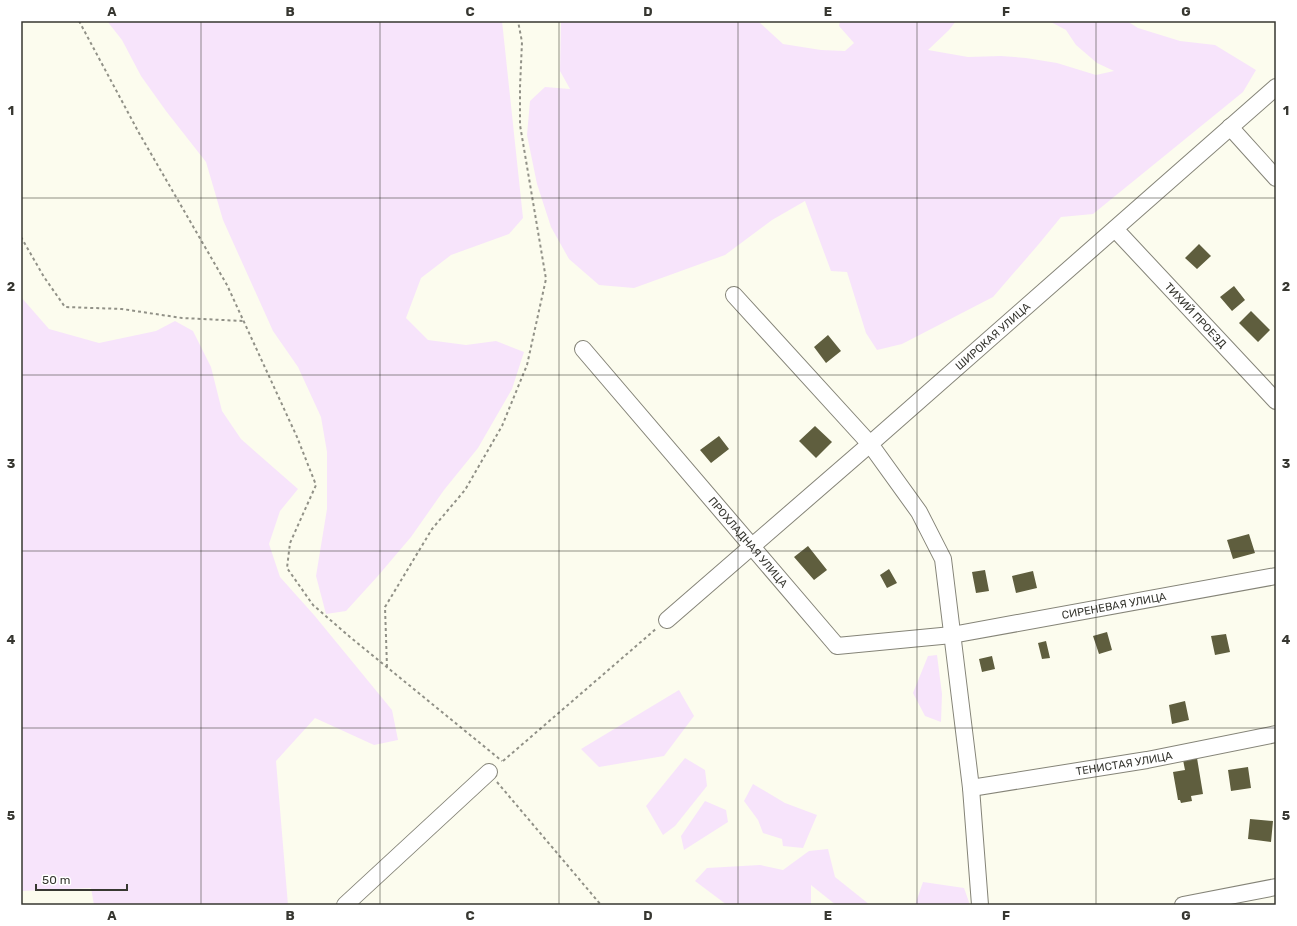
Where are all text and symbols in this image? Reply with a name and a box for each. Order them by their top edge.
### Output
text: A [107,4,117,19]
text: B [285,4,295,19]
text: C [465,4,475,19]
text: D [643,4,653,19]
text: E [824,4,832,19]
text: F [1002,4,1010,19]
text: G [1181,4,1191,19]
text: 1 [8,103,14,118]
text: 1 [1283,103,1289,118]
text: 2 [7,279,15,294]
text: 2 [1282,279,1290,294]
street label: ТИХИЙ ПРОЕЗД [1162,280,1229,351]
street label: ШИРОКАЯ УЛИЦА [953,300,1034,373]
text: 3 [7,456,16,471]
text: 3 [1282,456,1291,471]
street label: ПРОХЛАДНАЯ УЛИЦА [705,494,790,591]
street label: СИРЕНЕВАЯ УЛИЦА [1061,590,1168,622]
text: 4 [7,632,16,647]
text: 4 [1282,632,1291,647]
street label: ТЕНИСТАЯ УЛИЦА [1075,749,1174,778]
text: 5 [7,808,15,823]
text: 5 [1282,808,1290,823]
scale bar [36,866,127,892]
text: 50 m [42,873,70,887]
text: A [107,908,117,923]
text: B [285,908,295,923]
text: C [465,908,475,923]
text: D [643,908,653,923]
text: E [824,908,832,923]
text: F [1002,908,1010,923]
text: G [1181,908,1191,923]

